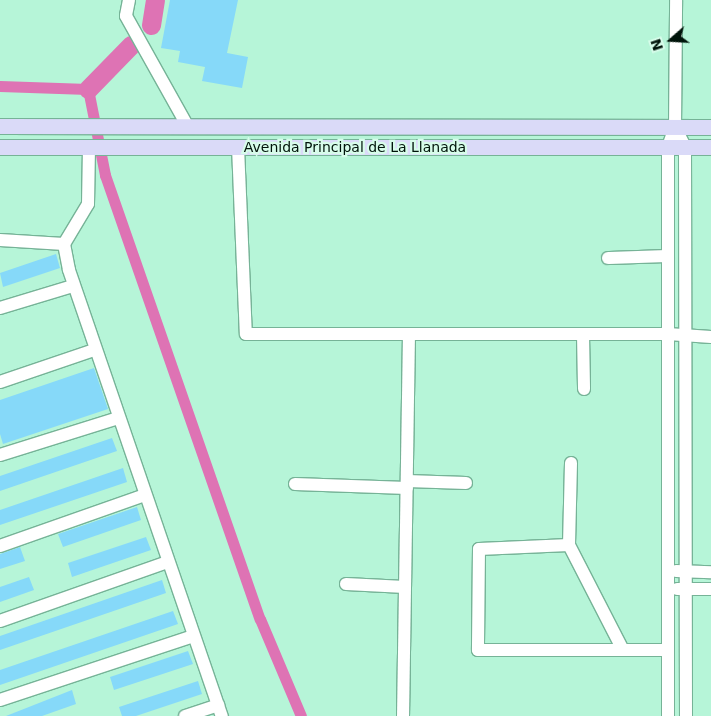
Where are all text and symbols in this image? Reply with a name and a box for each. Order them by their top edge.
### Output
north arrow [646,15,696,65]
text: N [647,37,666,53]
street label: Avenida Principal de La Llanada [244,139,466,155]

